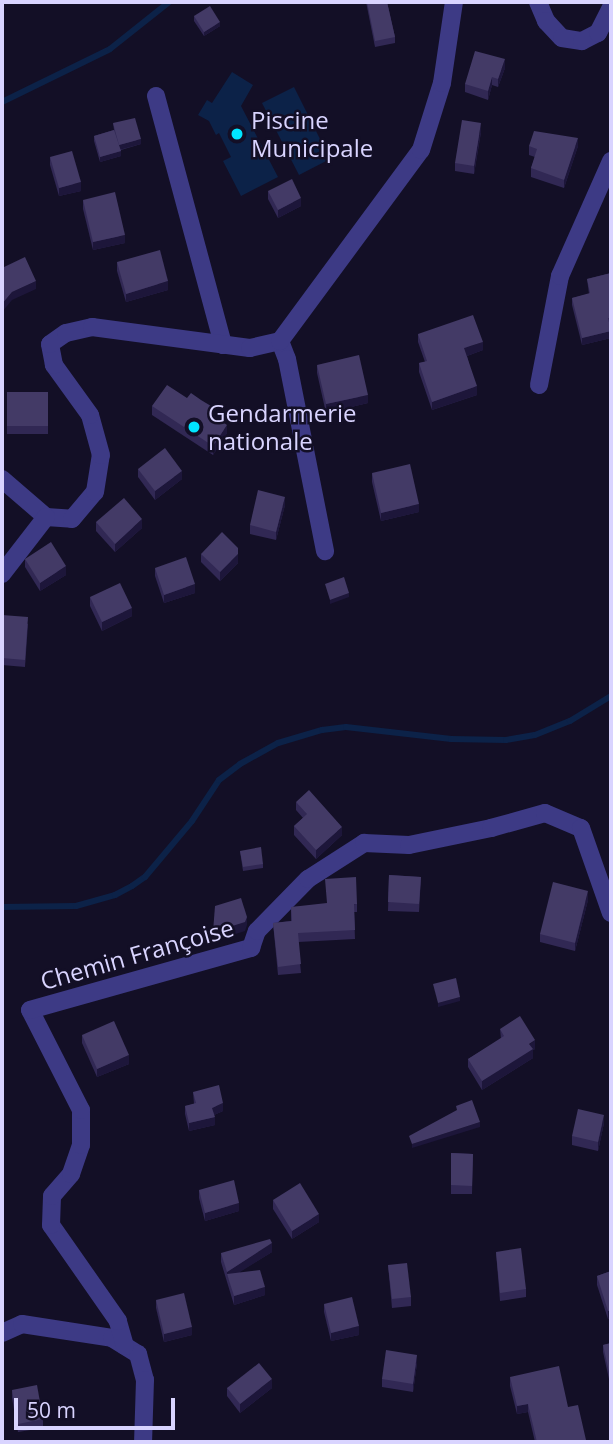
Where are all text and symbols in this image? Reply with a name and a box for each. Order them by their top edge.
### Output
place label: Piscine Municipale [251,106,373,162]
marker: Piscine Municipale [229,126,245,142]
place label: Gendarmerie nationale [208,399,357,455]
marker: Gendarmerie nationale [186,419,202,435]
street label: Chemin Françoise [37,913,237,995]
scale bar [18,1384,178,1428]
text: 50 m [27,1396,76,1424]

